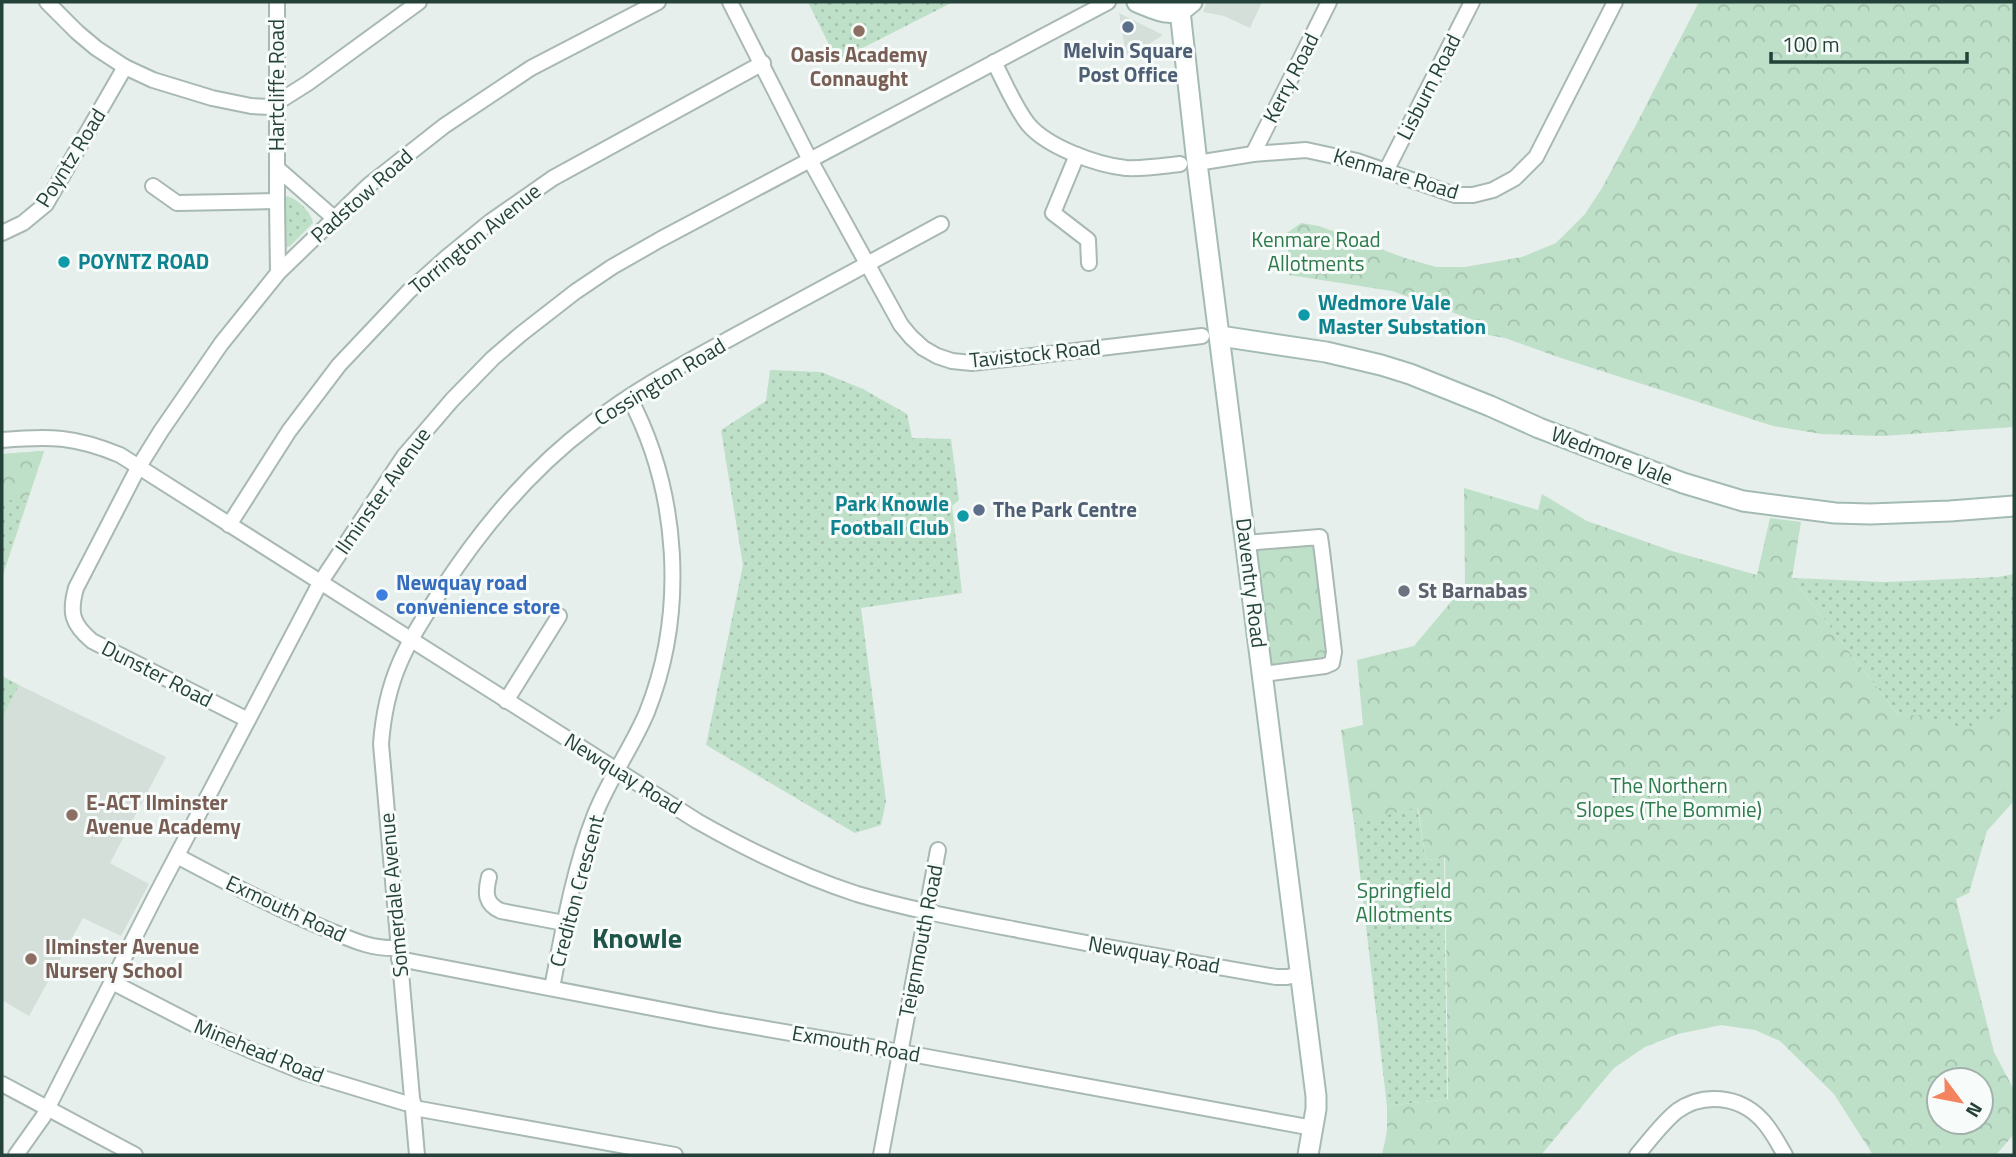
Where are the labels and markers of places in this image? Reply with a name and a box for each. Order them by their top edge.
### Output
marker: Melvin Square Post Office [1120,19,1136,35]
marker: Oasis Academy Connaught [851,23,867,39]
place label: Melvin Square Post Office [1063,34,1193,90]
place label: Oasis Academy Connaught [790,38,928,94]
place label: POYNTZ ROAD [78,245,209,277]
marker: POYNTZ ROAD [56,254,72,270]
place label: Wedmore Vale Master Substation [1318,286,1486,342]
marker: Wedmore Vale Master Substation [1296,307,1312,323]
place label: Park Knowle Football Club [830,487,949,543]
place label: The Park Centre [993,493,1137,525]
marker: The Park Centre [971,502,987,518]
marker: Park Knowle Football Club [955,508,971,524]
place label: Newquay road convenience store [396,566,560,622]
place label: St Barnabas [1418,574,1527,606]
marker: St Barnabas [1396,583,1412,599]
marker: Newquay road convenience store [374,587,390,603]
place label: E-ACT Ilminster Avenue Academy [86,786,241,842]
marker: E-ACT Ilminster Avenue Academy [64,807,80,823]
place label: Ilminster Avenue Nursery School [45,930,199,986]
marker: Ilminster Avenue Nursery School [23,951,39,967]

